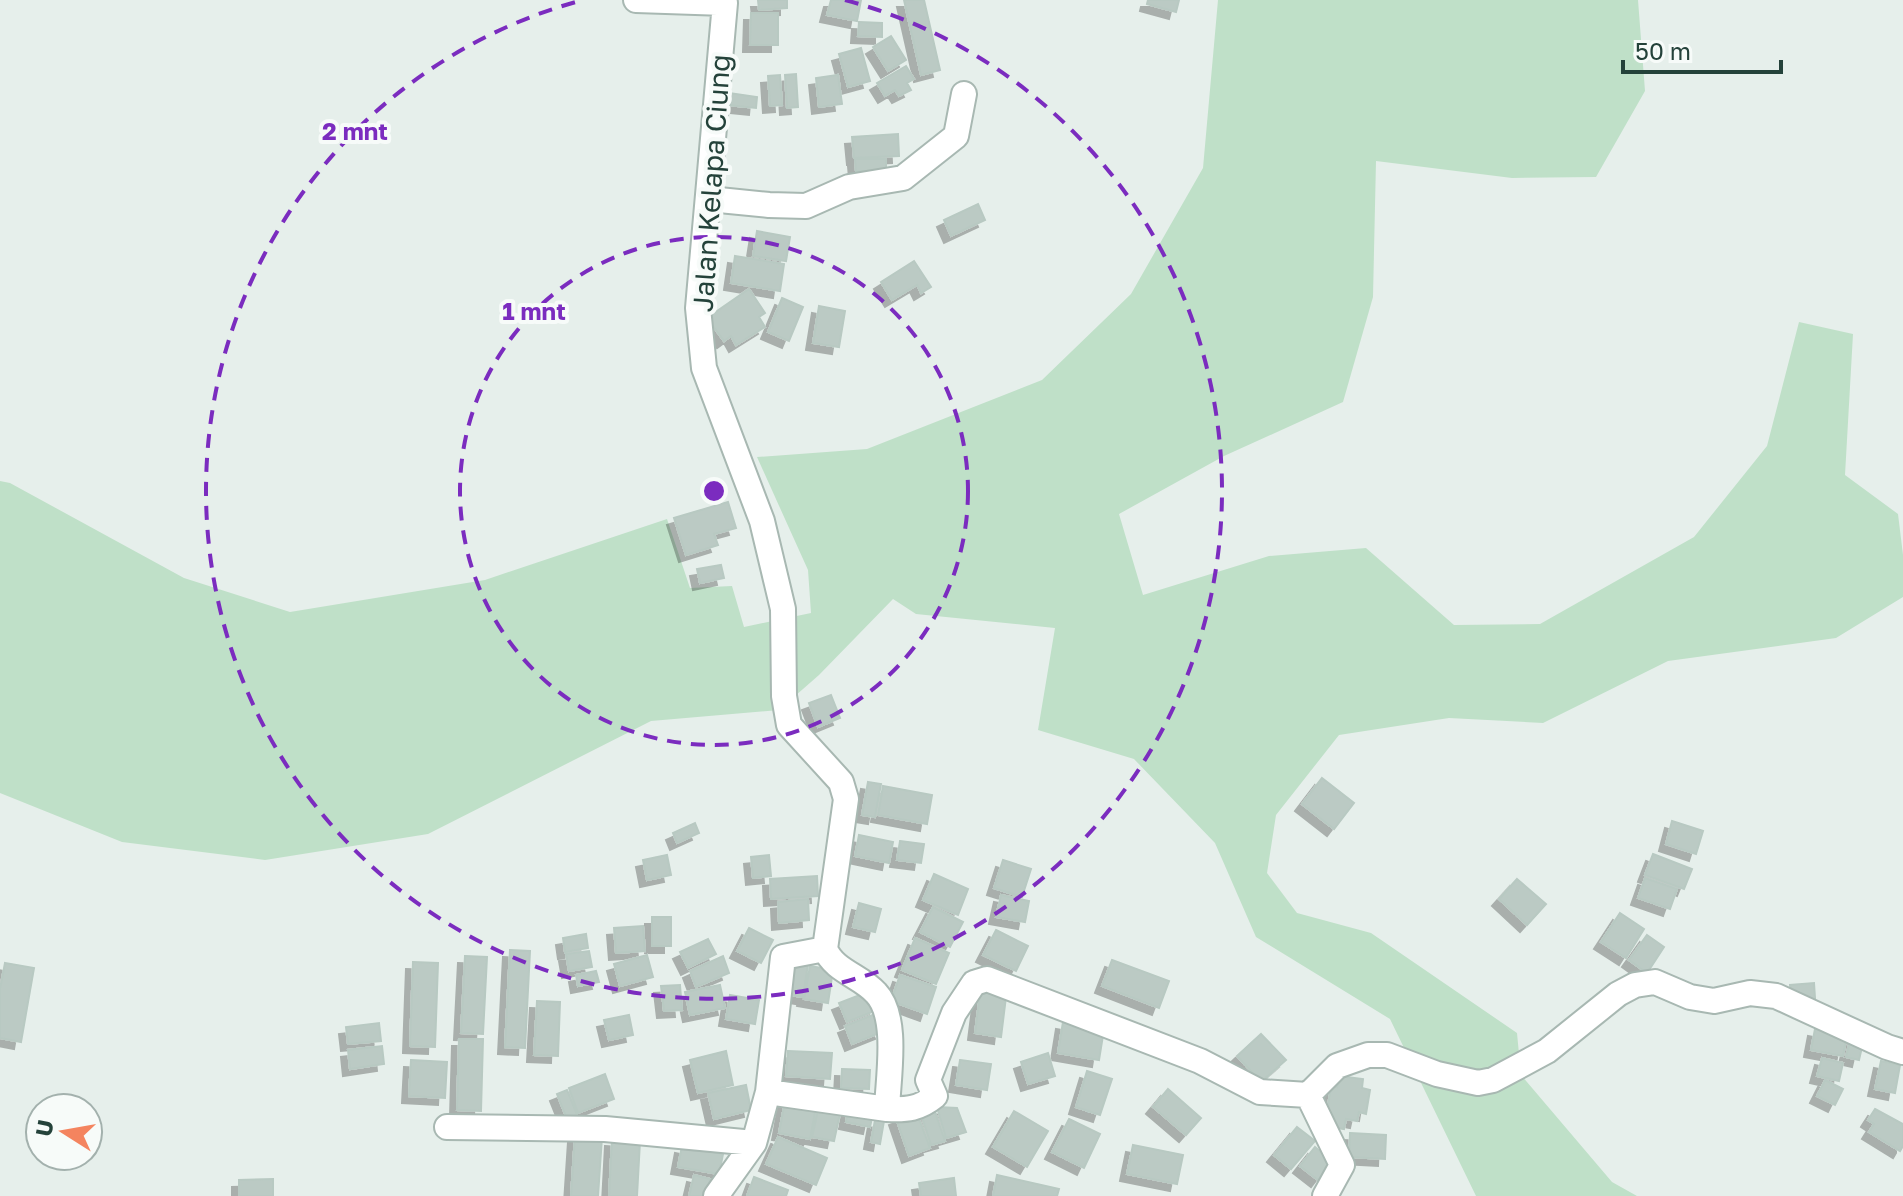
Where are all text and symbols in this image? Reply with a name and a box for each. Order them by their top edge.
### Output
scale bar [1623,24,1781,74]
text: 50 m [1635,36,1691,65]
street label: Jalan Kelapa Ciung [686,53,736,313]
text: 2 mnt [322,116,388,145]
text: 1 mnt [502,296,566,325]
centre of rings [700,477,728,505]
north arrow [24,1092,104,1172]
text: U [29,1118,59,1139]

